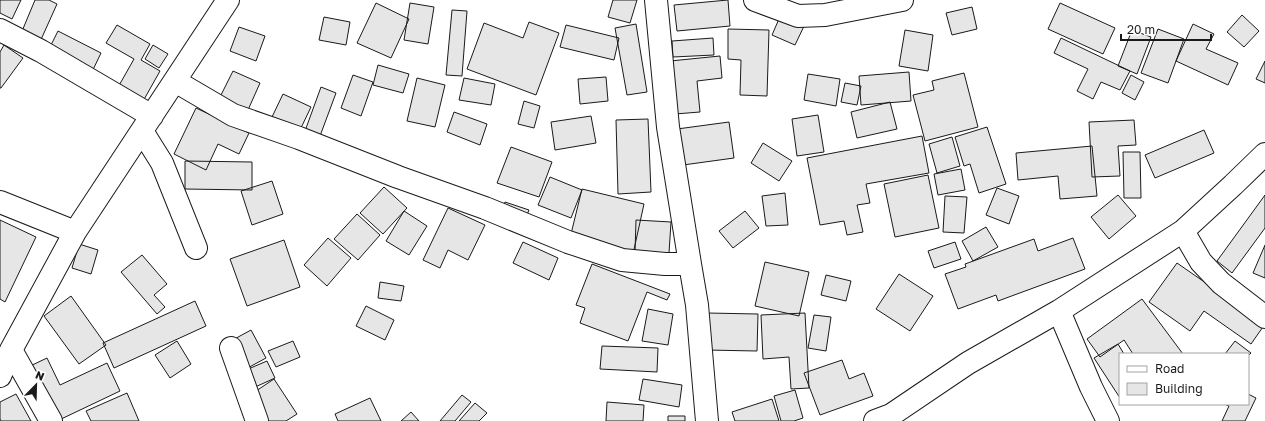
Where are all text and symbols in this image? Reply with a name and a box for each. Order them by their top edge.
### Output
scale bar [1121,16,1211,42]
text: 20 m [1127,22,1155,37]
legend [1119,353,1249,405]
text: Road [1155,361,1184,376]
north arrow [16,365,56,405]
text: N [34,368,46,383]
text: Building [1155,381,1203,396]

